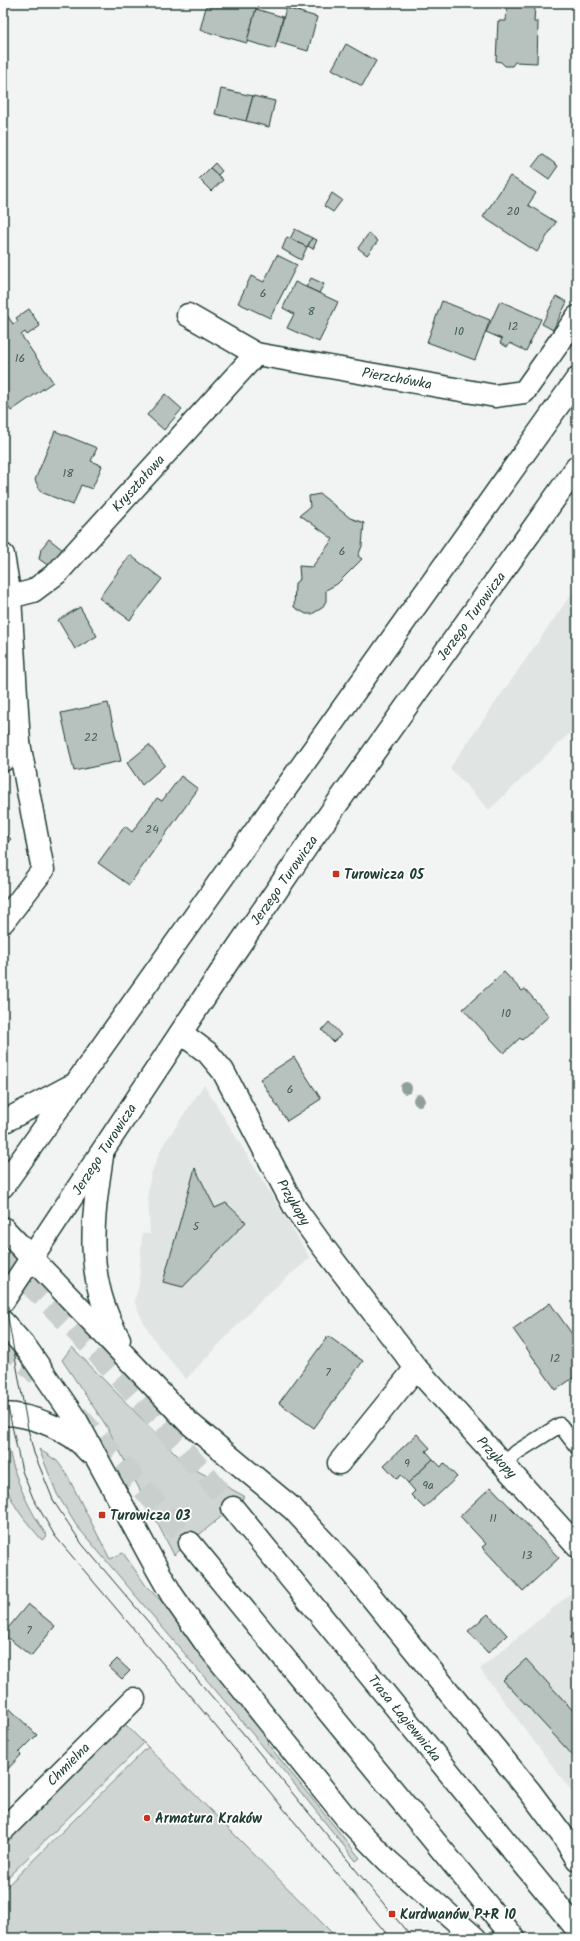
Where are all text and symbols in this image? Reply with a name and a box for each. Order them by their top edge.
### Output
house number: 20 [507,202,519,221]
house number: 6 [260,284,266,303]
house number: 8 [307,302,315,321]
house number: 12 [508,317,518,336]
house number: 10 [454,322,464,341]
house number: 16 [15,349,25,368]
street label: Pierzchówka [360,362,434,396]
street label: Kryształowa [107,450,171,517]
house number: 18 [63,464,74,483]
house number: 6 [339,542,345,561]
street label: Jerzego Turowicza [432,567,512,666]
house number: 22 [84,728,98,747]
house number: 24 [145,820,159,839]
street label: Jerzego Turowicza [246,831,324,930]
place label: Turowicza 05 [344,864,426,886]
marker: Turowicza 05 [331,869,341,879]
house number: 10 [501,1004,511,1023]
house number: 6 [287,1080,293,1099]
street label: Jerzego Turowicza [67,1099,143,1200]
street label: Przykopy [271,1175,316,1230]
house number: 5 [193,1217,201,1236]
house number: 12 [550,1349,560,1368]
house number: 7 [325,1363,331,1382]
street label: Przykopy [471,1431,522,1484]
house number: 9 [404,1454,410,1473]
house number: 9a [422,1476,434,1495]
place label: Turowicza 03 [110,1505,191,1527]
house number: 11 [489,1509,497,1528]
marker: Turowicza 03 [97,1510,107,1520]
house number: 13 [522,1546,532,1565]
house number: 7 [26,1621,32,1640]
street label: Trasa Łagiewnicka [362,1670,446,1767]
street label: Chmielna [42,1738,96,1792]
place label: Armatura Kraków [155,1808,263,1830]
marker: Armatura Kraków [142,1813,152,1823]
place label: Kurdwanów P+R 10 [400,1904,516,1926]
marker: Kurdwanów P+R 10 [387,1909,397,1919]

